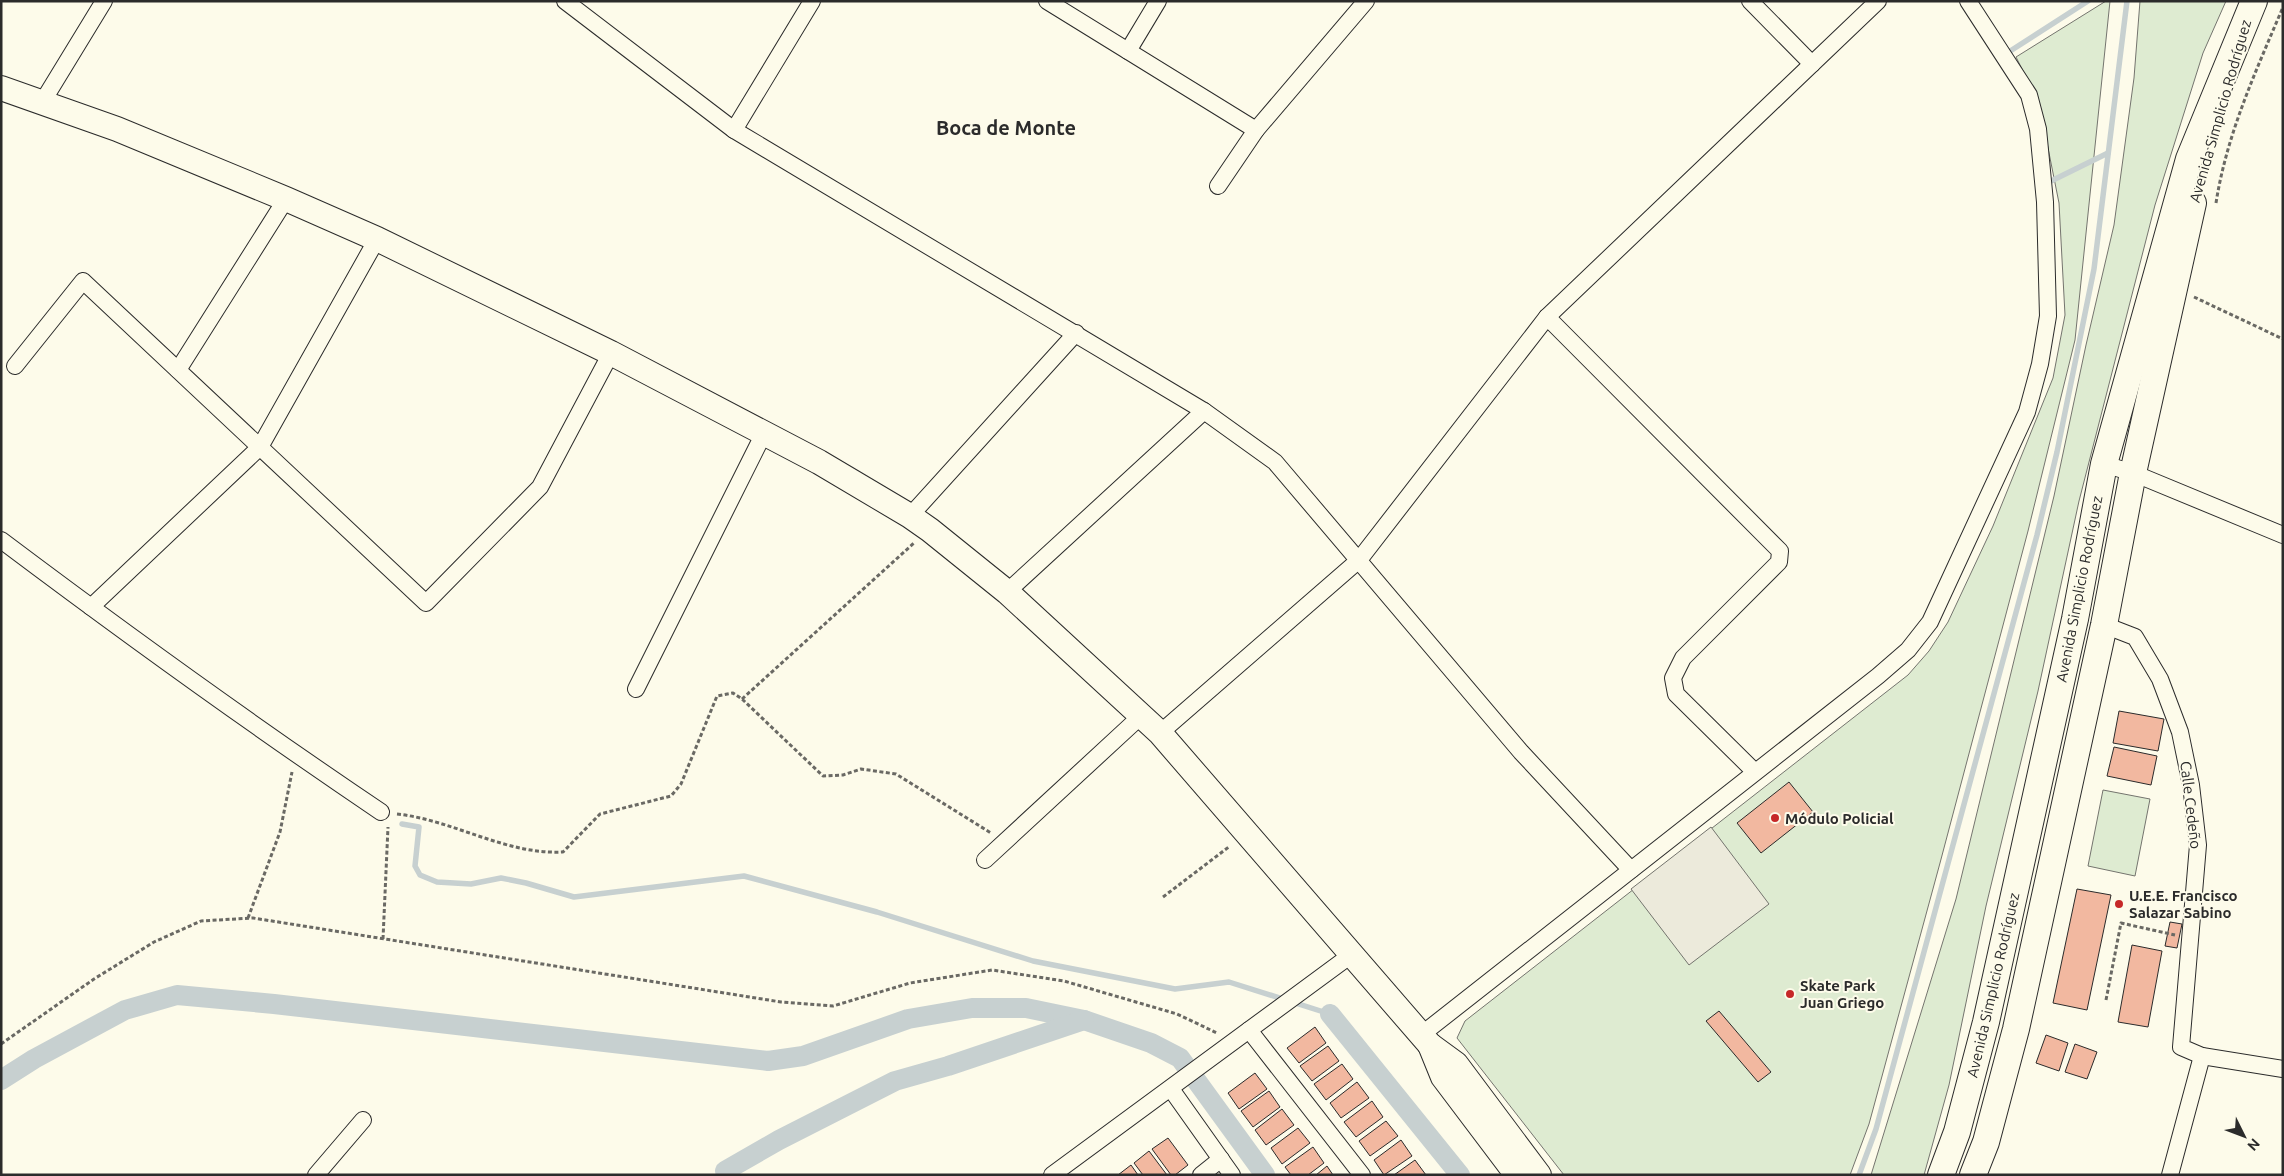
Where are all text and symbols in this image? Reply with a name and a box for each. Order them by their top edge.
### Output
street label: Avenida Simplicio Rodríguez [2186,18,2254,204]
district label: Boca de Monte [936,116,1076,139]
street label: Avenida Simplicio Rodríguez [2053,494,2105,684]
street label: Calle Cedeño [2177,760,2205,850]
place label: Módulo Policial [1785,810,1894,827]
marker: Módulo Policial [1769,812,1781,824]
place label: U.E.E. Francisco Salazar Sabino [2129,887,2238,921]
street label: Avenida Simplicio Rodríguez [1963,891,2023,1079]
marker: U.E.E. Francisco Salazar Sabino [2113,898,2125,910]
place label: Skate Park Juan Griego [1800,977,1884,1011]
marker: Skate Park Juan Griego [1784,988,1796,1000]
north arrow [2219,1111,2269,1161]
text: N [2244,1135,2263,1154]

